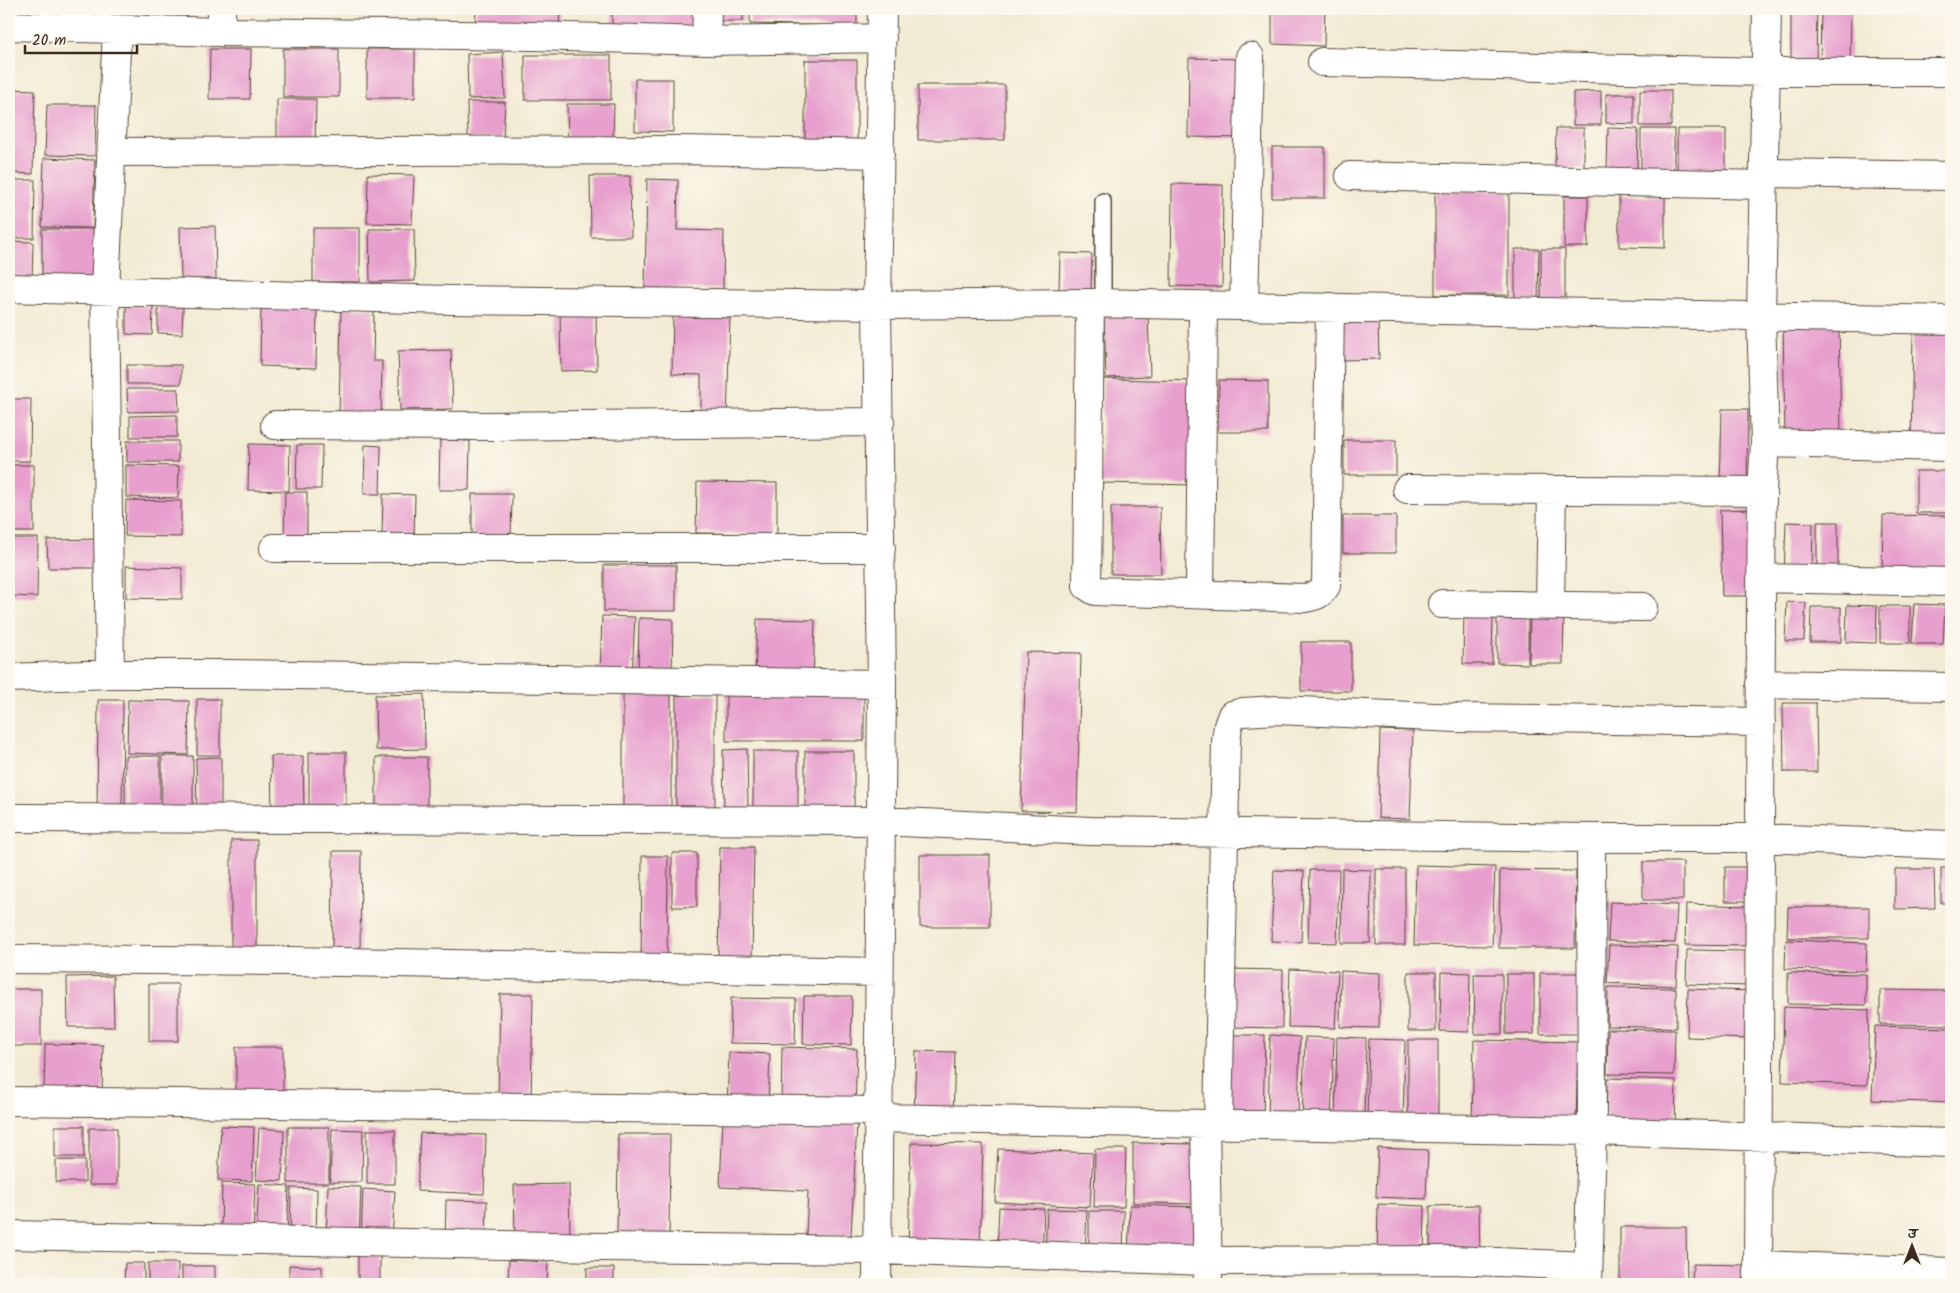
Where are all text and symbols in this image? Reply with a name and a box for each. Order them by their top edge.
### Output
scale bar [25,22,138,54]
text: 20 m [32,29,66,53]
north arrow [1888,1220,1938,1270]
text: उ [1908,1223,1920,1245]

